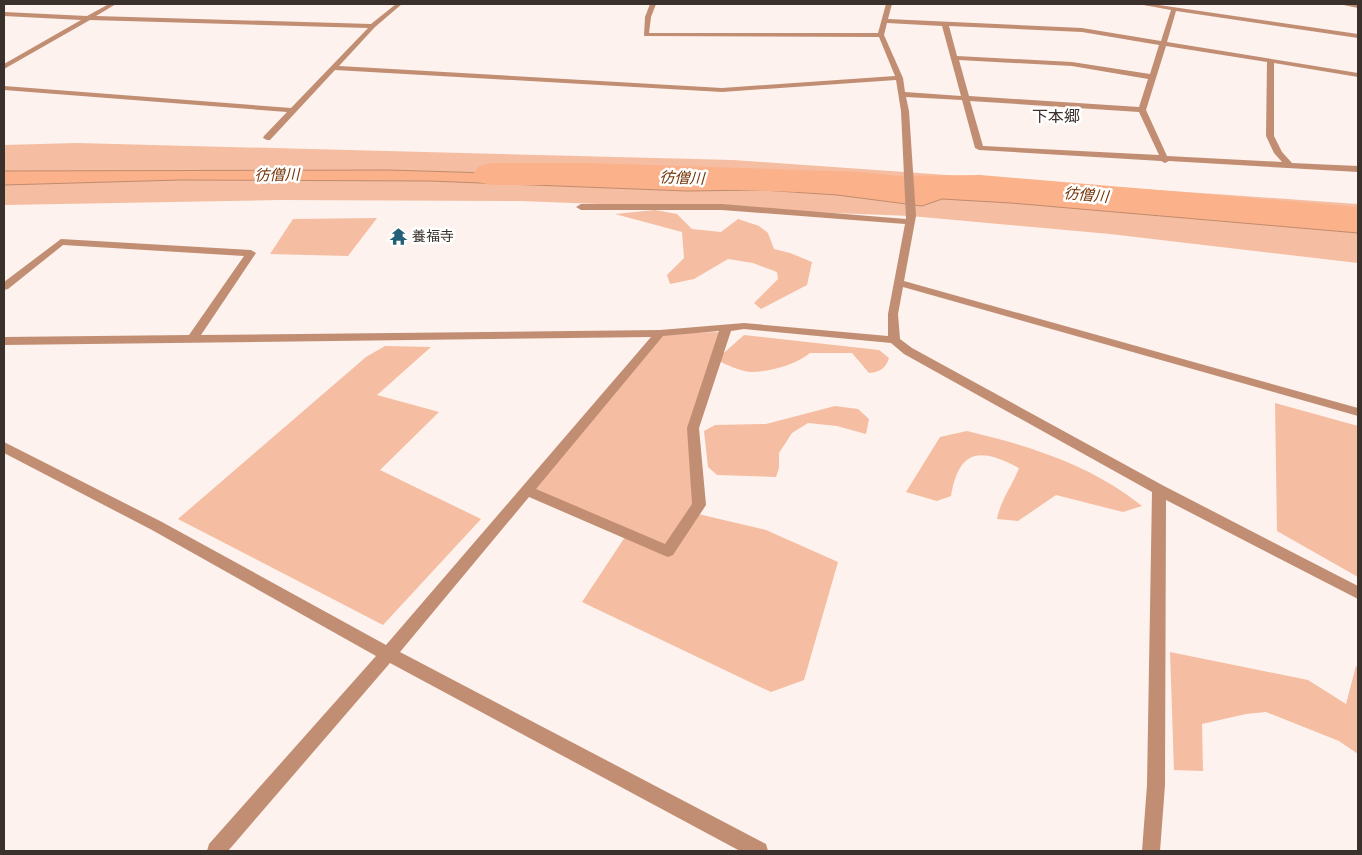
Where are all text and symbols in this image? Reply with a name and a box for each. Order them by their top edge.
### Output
district label: 下本郷 [1032,106,1080,125]
water label: 彷僧川 [254,165,302,183]
water label: 彷僧川 [659,167,707,187]
water label: 彷僧川 [1063,183,1111,205]
temple icon: 養福寺 [388,226,408,246]
place label: 養福寺 [412,227,454,244]

